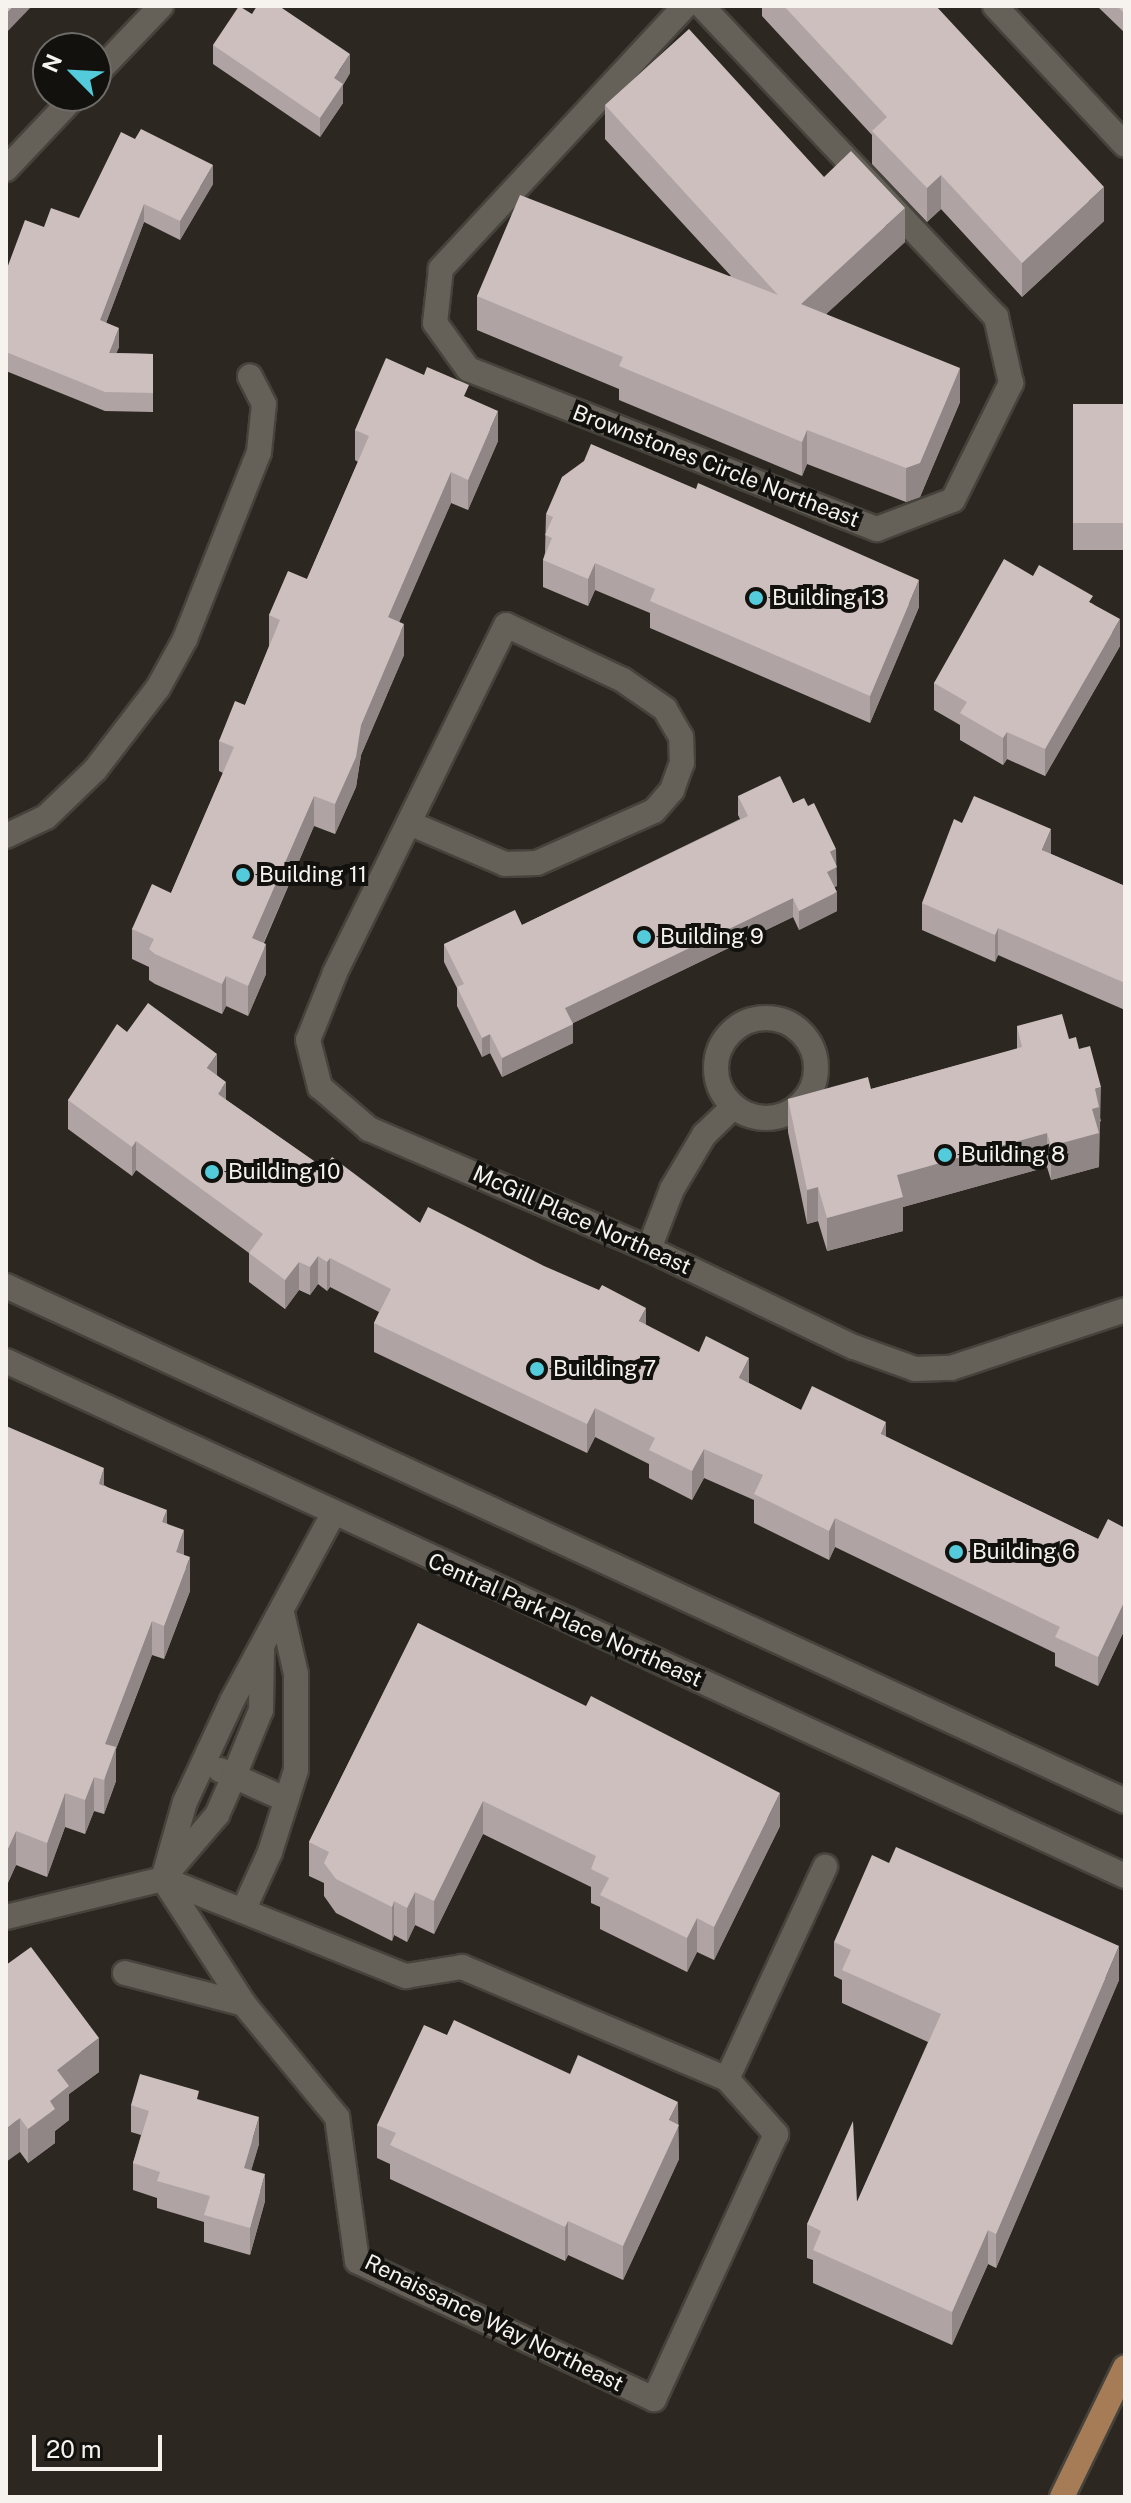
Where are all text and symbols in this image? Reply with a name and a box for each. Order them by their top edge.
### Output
north arrow [32,32,112,112]
text: N [37,50,67,76]
street label: Brownstones Circle Northeast [569,399,863,533]
place label: Building 13 [772,585,885,611]
marker: Building 13 [747,589,765,607]
place label: Building 11 [259,862,367,888]
marker: Building 11 [234,866,252,884]
place label: Building 9 [660,924,764,950]
marker: Building 9 [635,928,653,946]
place label: Building 8 [961,1142,1065,1168]
marker: Building 8 [936,1146,954,1164]
place label: Building 10 [228,1159,340,1185]
street label: McGill Place Northeast [469,1160,695,1280]
marker: Building 10 [203,1163,221,1181]
place label: Building 7 [553,1356,656,1382]
marker: Building 7 [528,1360,546,1378]
place label: Building 6 [972,1539,1076,1565]
marker: Building 6 [947,1543,965,1561]
street label: Central Park Place Northeast [424,1547,706,1693]
street label: Renaissance Way Northeast [360,2249,628,2397]
scale bar [36,2419,166,2469]
text: 20 m [46,2435,102,2463]

